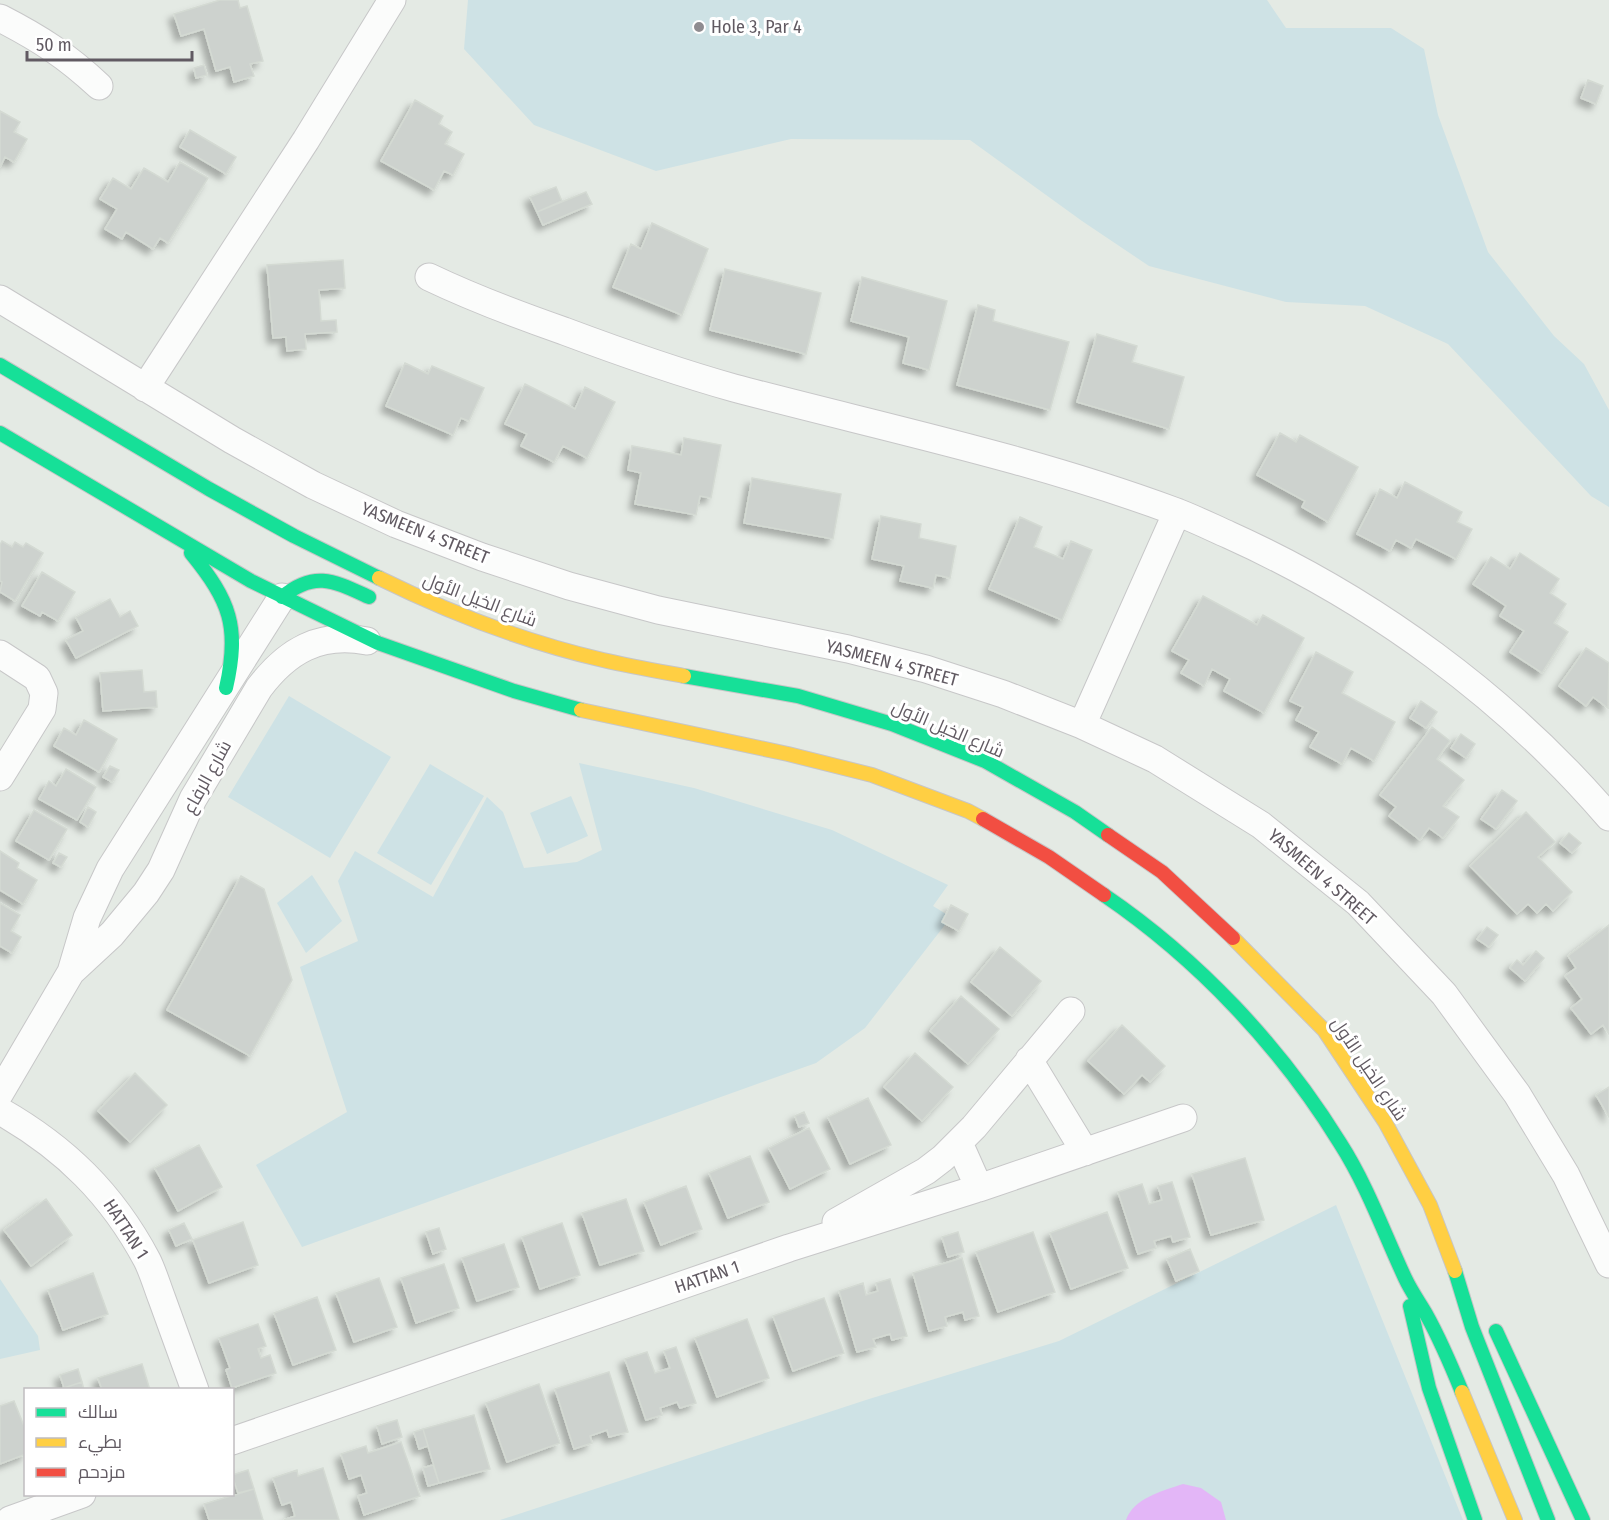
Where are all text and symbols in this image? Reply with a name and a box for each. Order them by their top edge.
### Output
place label: Hole 3, Par 4 [711,16,802,38]
marker: Hole 3, Par 4 [692,20,706,34]
scale bar [27,24,192,62]
text: 50 m [36,34,72,56]
street label: YASMEEN 4 STREET [358,497,493,569]
street label: شارع الخيل الأول [420,568,540,633]
street label: YASMEEN 4 STREET [823,635,961,691]
street label: شارع الخيل الأول [888,695,1008,764]
street label: شارع الرفاع [178,736,237,818]
street label: YASMEEN 4 STREET [1263,824,1381,930]
street label: شارع الخيل الأول [1325,1013,1412,1125]
street label: HATTAN 1 [99,1195,153,1263]
street label: HATTAN 1 [672,1256,742,1298]
legend [24,1388,234,1496]
text: سالك [78,1401,118,1423]
text: بطيء [78,1431,122,1456]
text: مزدحم [78,1461,126,1484]

